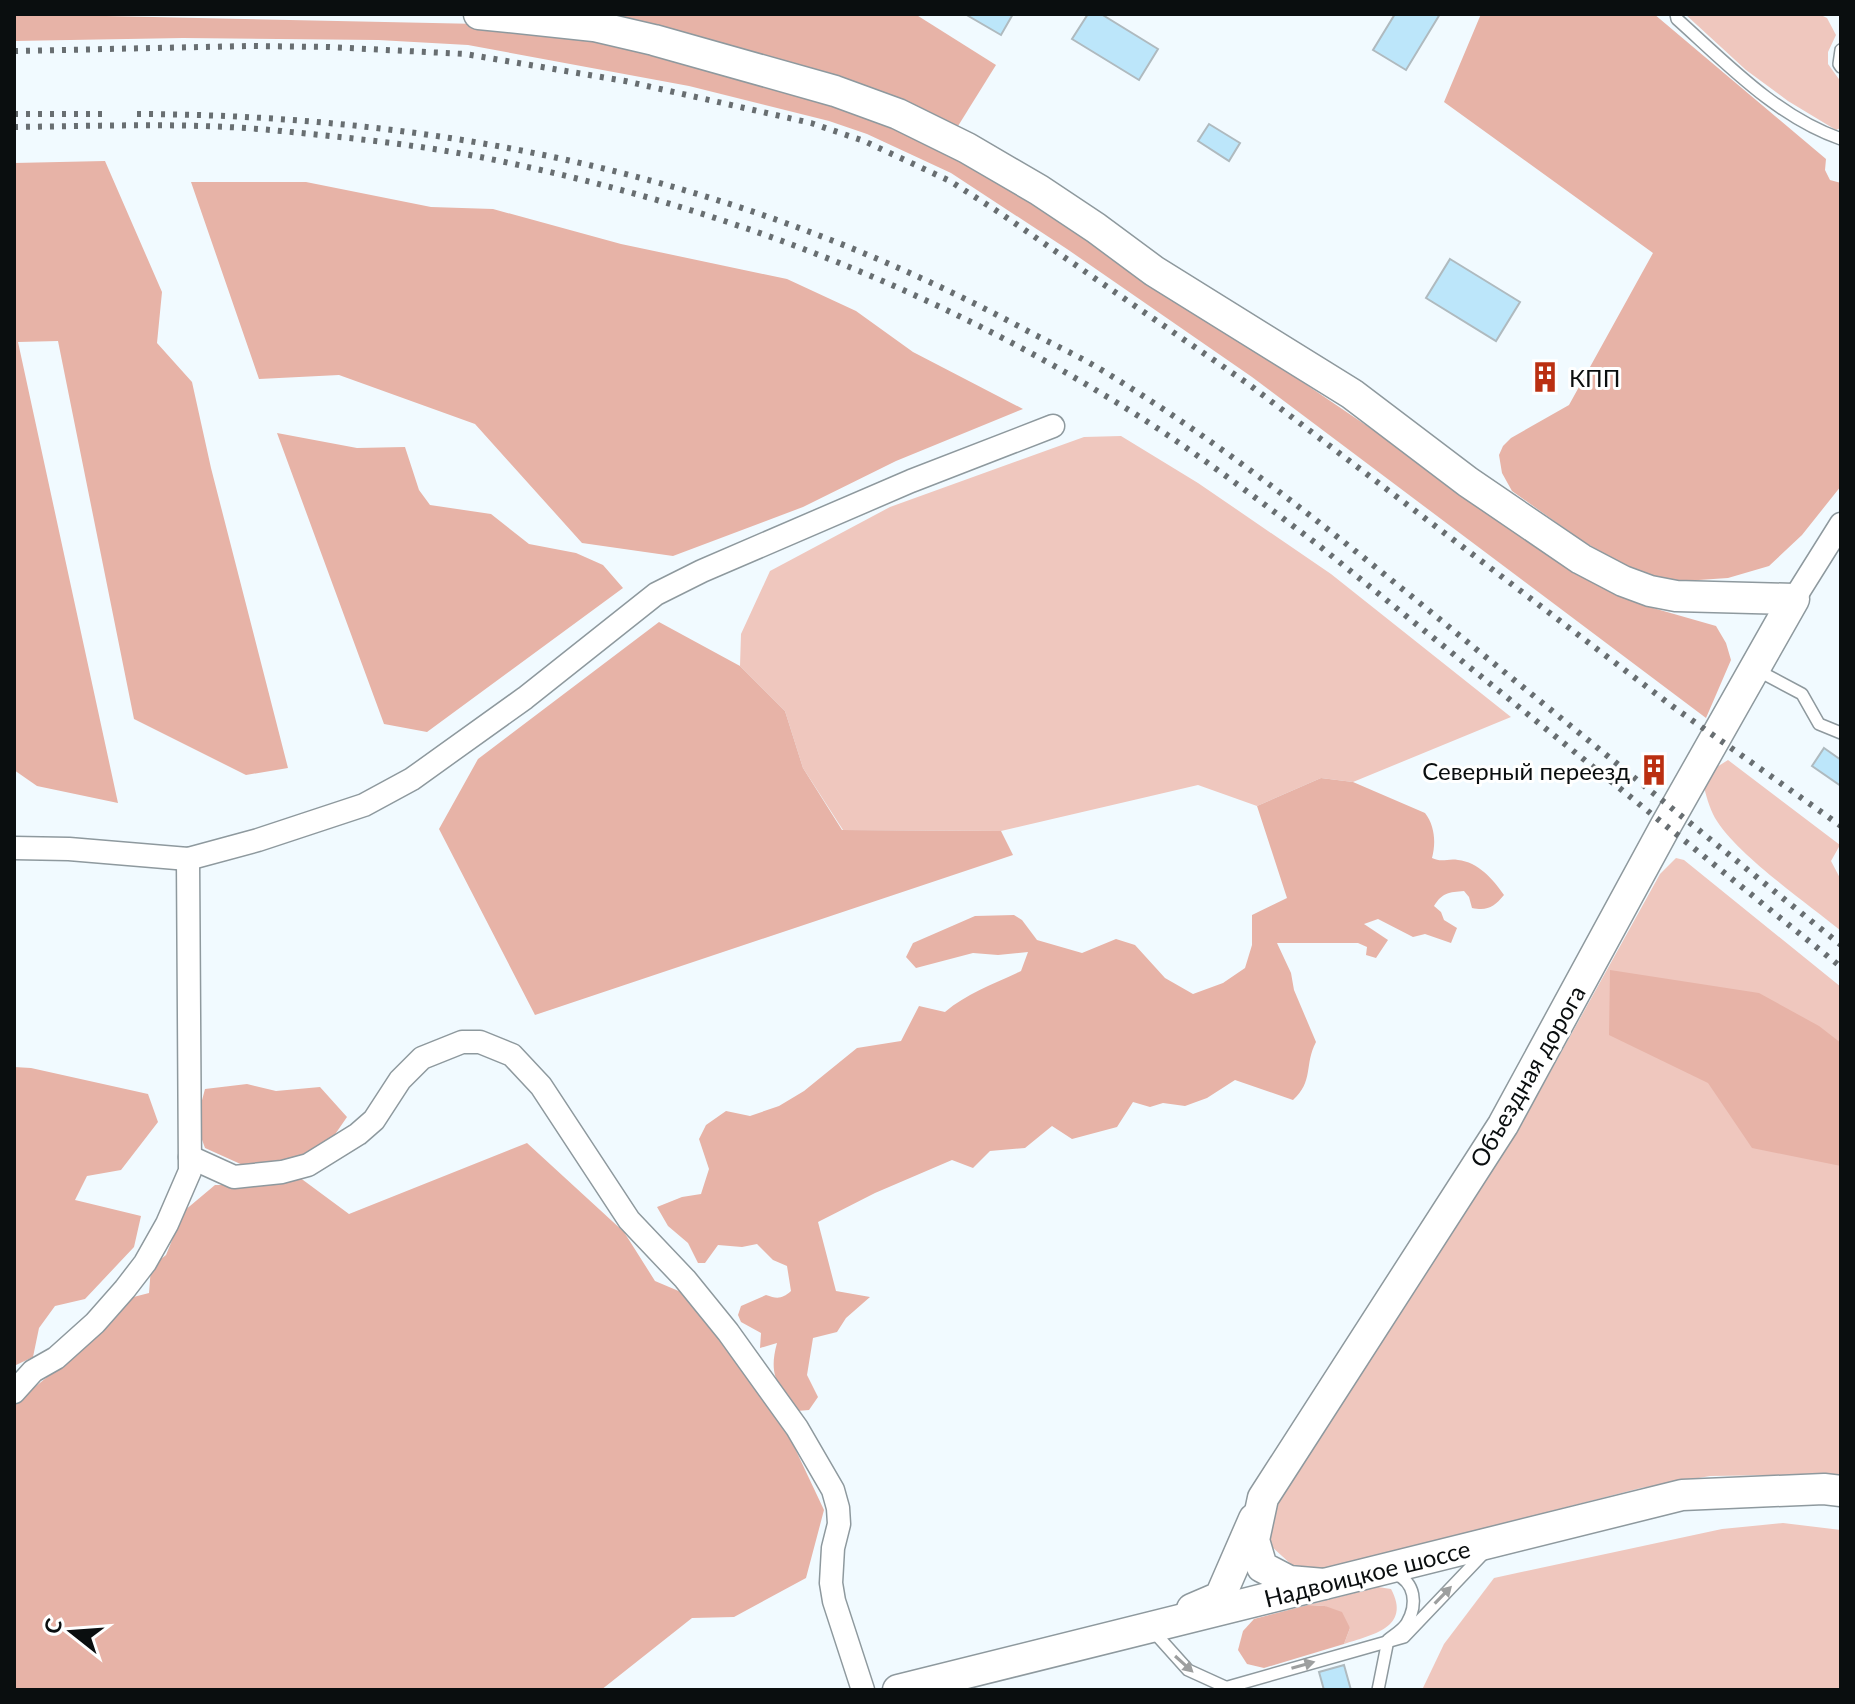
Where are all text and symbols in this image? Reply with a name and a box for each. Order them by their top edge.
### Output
building icon: КПП [1528,360,1562,394]
place label: КПП [1569,363,1620,392]
building icon: Северный переезд [1637,753,1671,787]
place label: Северный переезд [1422,756,1630,785]
street label: Объездная дорога [1463,980,1591,1172]
street label: Надвоицкое шоссе [1261,1533,1473,1613]
one-way arrow [1433,1586,1452,1605]
north arrow [32,1592,112,1672]
text: С [37,1615,68,1637]
one-way arrow [1174,1655,1194,1673]
one-way arrow [1291,1658,1315,1671]

